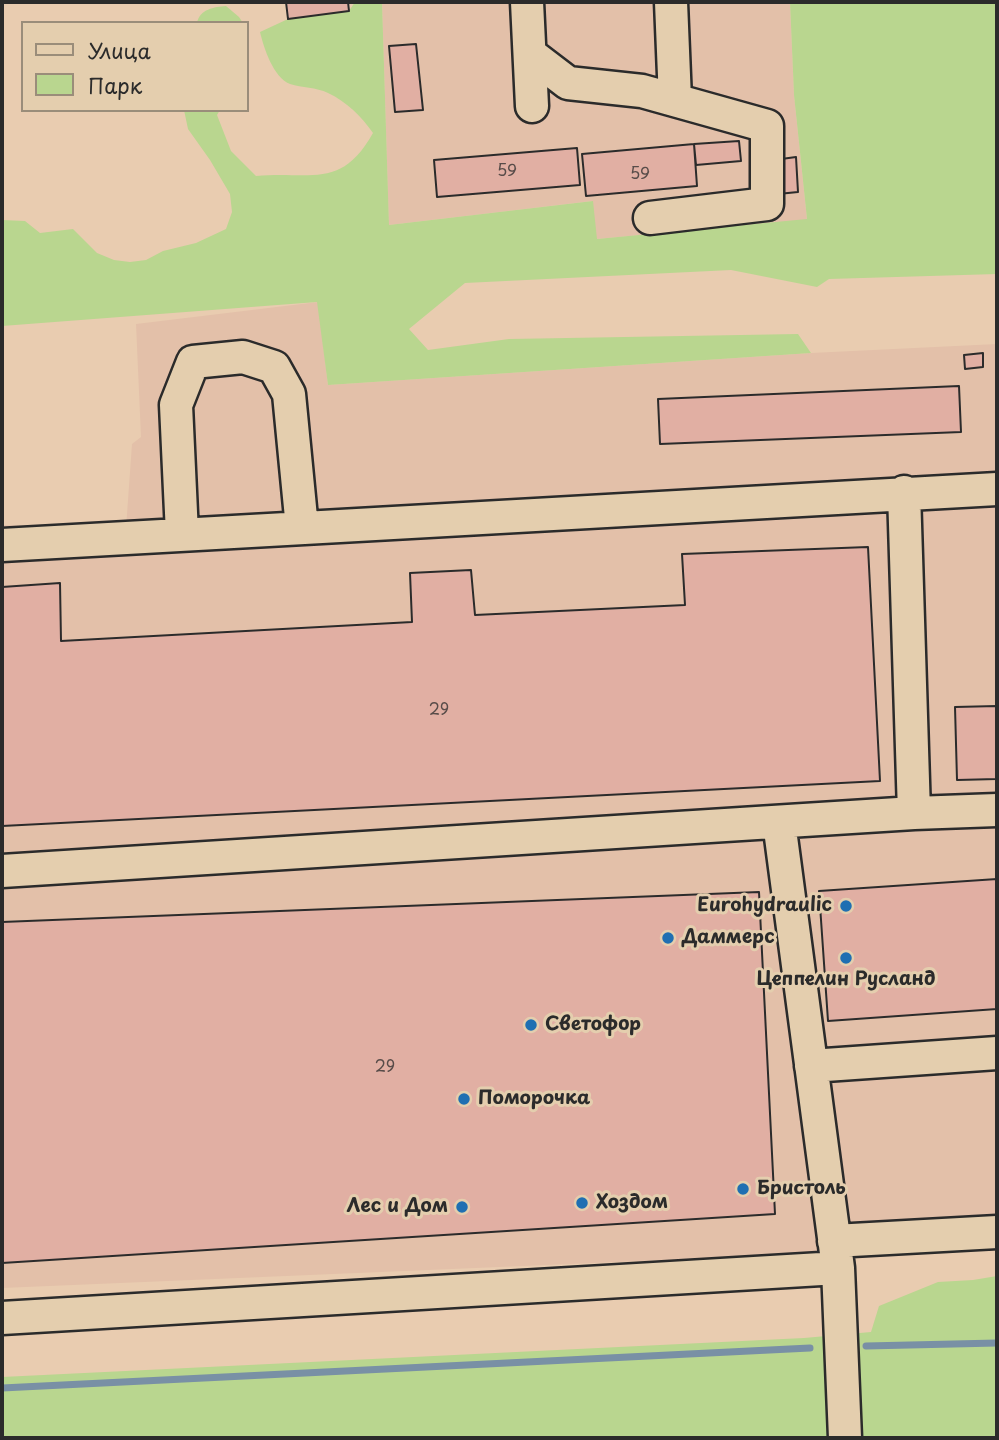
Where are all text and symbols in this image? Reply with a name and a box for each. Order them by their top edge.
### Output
legend [21,21,248,112]
text: Улица [88,34,151,66]
text: Парк [88,69,142,101]
house number: 59 [497,162,517,182]
house number: 59 [630,165,650,185]
house number: 29 [429,701,449,721]
place label: Eurohydraulic [697,895,832,917]
marker: Eurohydraulic [838,898,854,914]
place label: Даммерс [682,927,775,949]
marker: Даммерс [660,930,676,946]
marker: Цеппелин Русланд [838,950,854,966]
place label: Цеппелин Русланд [757,969,935,991]
place label: Светофор [545,1014,641,1036]
marker: Светофор [523,1017,539,1033]
house number: 29 [375,1058,395,1078]
place label: Поморочка [478,1088,590,1110]
marker: Поморочка [456,1091,472,1107]
place label: Бристоль [757,1178,846,1200]
marker: Бристоль [735,1181,751,1197]
place label: Хоздом [596,1192,668,1214]
marker: Хоздом [574,1195,590,1211]
place label: Лес и Дом [346,1196,448,1218]
marker: Лес и Дом [454,1199,470,1215]

